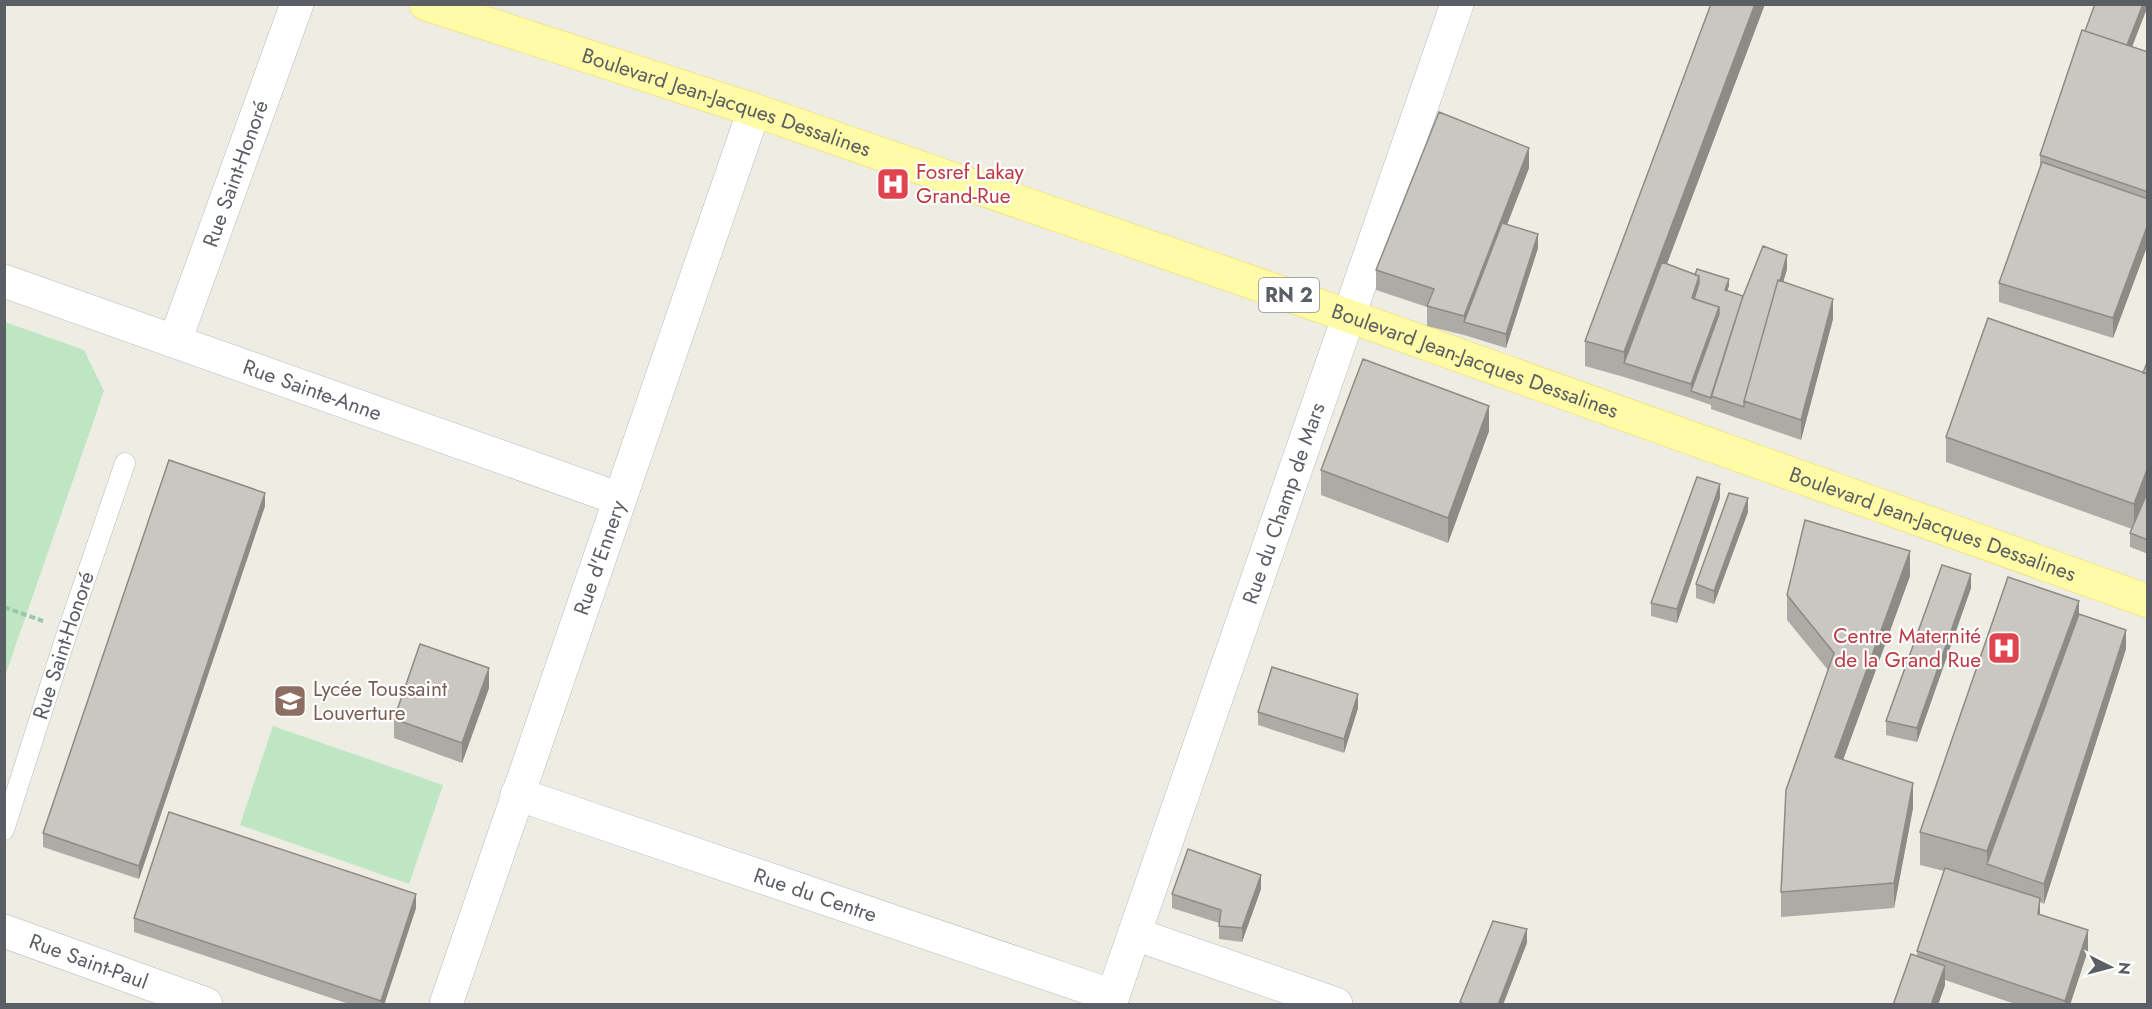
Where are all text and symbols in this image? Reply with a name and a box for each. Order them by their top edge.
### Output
street label: Boulevard Jean-Jacques Dessalines [578,40,875,164]
street label: Rue Saint-Honoré [195,96,276,251]
place label: Fosref Lakay Grand-Rue [916,157,1025,211]
hospital icon: Fosref Lakay Grand-Rue [875,166,911,202]
road number: RN 2 [1259,278,1319,312]
street label: Boulevard Jean-Jacques Dessalines [1327,296,1622,426]
street label: Rue Sainte-Anne [239,352,386,429]
street label: Rue du Champ de Mars [1235,399,1333,608]
street label: Boulevard Jean-Jacques Dessalines [1785,459,2080,589]
street label: Rue d'Ennery [566,496,634,619]
street label: Rue Saint-Honoré [25,567,102,723]
place label: Centre Maternité de la Grand Rue [1833,621,1981,675]
hospital icon: Centre Maternité de la Grand Rue [1986,630,2022,666]
place label: Lycée Toussaint Louverture [313,674,447,728]
school or university icon: Lycée Toussaint Louverture [272,683,308,719]
street label: Rue du Centre [750,860,881,930]
street label: Rue Saint-Paul [25,926,152,997]
north arrow [2080,937,2140,997]
text: N [2112,961,2137,976]

